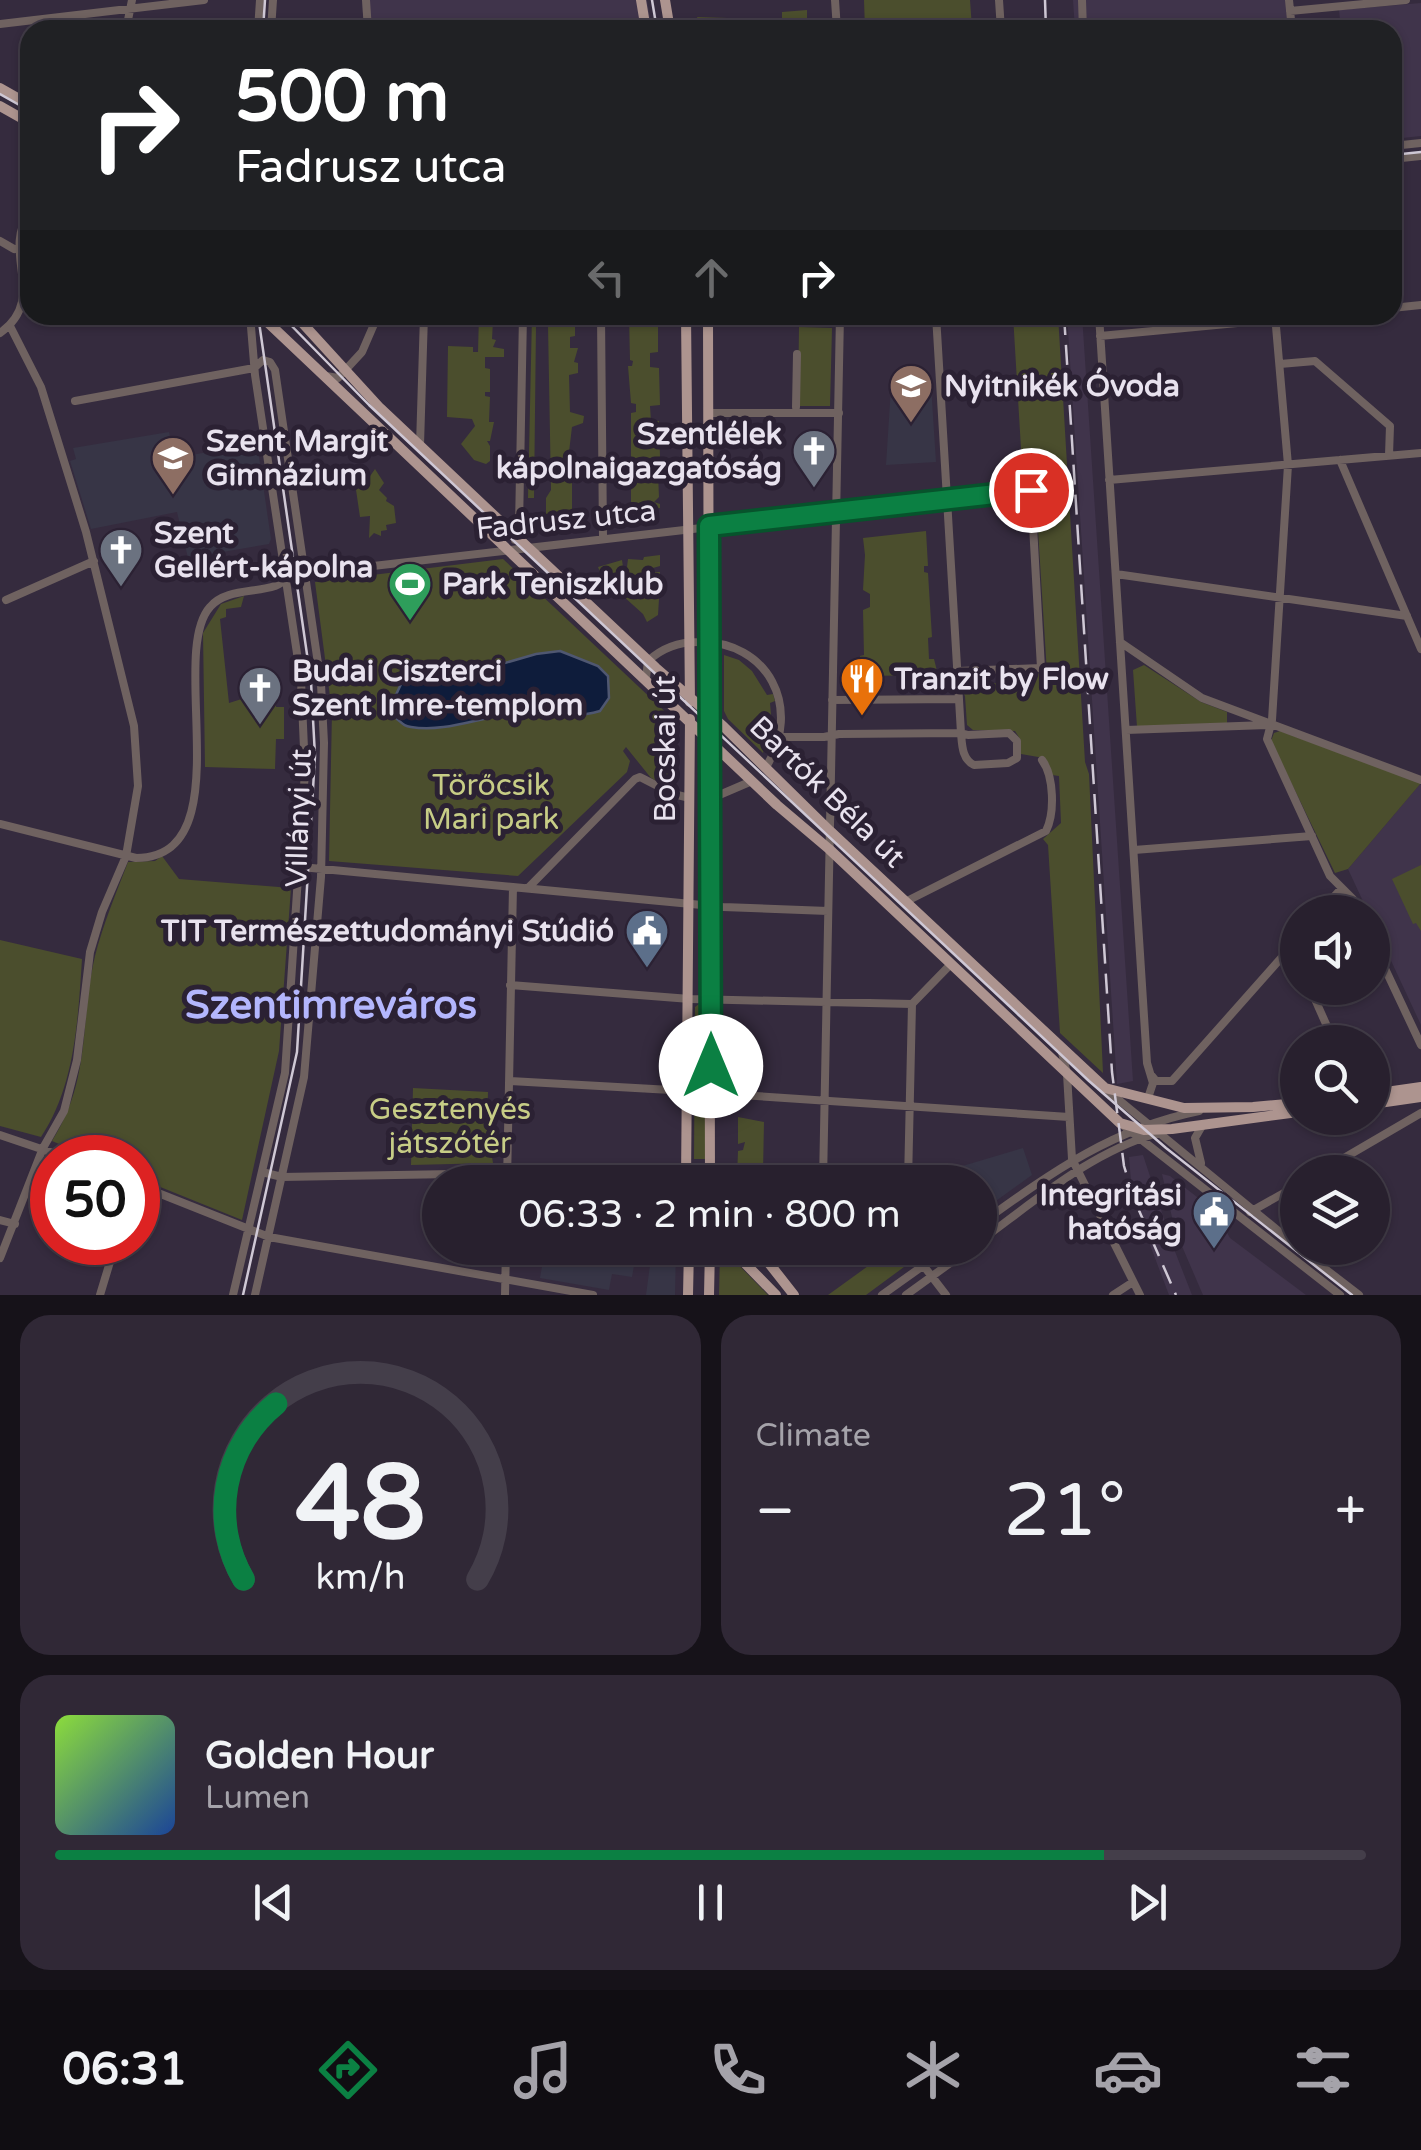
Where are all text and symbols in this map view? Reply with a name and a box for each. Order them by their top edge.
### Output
text: 500 m [235,56,449,140]
icon: right [70,60,200,190]
text: Fadrusz utca [235,141,507,195]
icon: left [579,250,634,305]
icon: ahead [684,250,739,305]
icon: right [789,250,844,305]
school or university icon: Nyitnikék Óvoda [888,363,934,424]
place label: Nyitnikék Óvoda [944,367,1180,405]
place label: Szentlélek kápolnaigazgatóság [496,416,782,487]
place label: Szent Margit Gimnázium [206,423,389,494]
church icon: Szentlélek kápolnaigazgatóság [791,428,837,489]
school or university icon: Szent Margit Gimnázium [150,435,196,496]
pin [989,448,1074,533]
icon: arrive [1004,463,1059,518]
street label: Fadrusz utca [474,492,658,548]
place label: Szent Gellért-kápolna [154,515,373,586]
church icon: Szent Gellért-kápolna [98,527,144,588]
sports icon: Park Teniszklub [387,561,433,622]
place label: Park Teniszklub [442,566,663,603]
place label: Budai Ciszterci Szent Imre-templom [292,653,583,724]
restaurant icon: Tranzit by Flow [839,656,885,717]
place label: Tranzit by Flow [893,661,1109,698]
church icon: Budai Ciszterci Szent Imre-templom [237,665,283,726]
street label: Bocskai út [647,675,684,823]
street label: Bartók Béla út [741,708,913,876]
street label: Villányi út [278,748,320,888]
park label: Törőcsik Mari park [423,767,559,838]
map controls [1280,895,1390,1265]
button: sound [1280,895,1390,1005]
public building icon: TIT Természettudományi Stúdió [624,908,670,969]
place label: TIT Természettudományi Stúdió [160,913,614,950]
district label: Szentimreváros [185,981,477,1029]
position arrow [659,1014,763,1118]
button: search [1280,1025,1390,1135]
park label: Gesztenyés játszótér [369,1091,531,1162]
speed limit sign: 50 [30,1135,160,1265]
button: layers [1280,1155,1390,1265]
place label: Integritási hatóság [1040,1177,1182,1248]
public building icon: Integritási hatóság [1191,1189,1237,1250]
text: 06:33 · 2 min · 800 m [518,1192,901,1238]
text: Climate [756,1417,871,1455]
text: 48 [295,1442,426,1567]
text: 21° [1004,1466,1126,1556]
text: − [756,1479,795,1545]
text: + [1335,1479,1366,1545]
text: km/h [315,1556,405,1599]
text: Golden Hour [205,1733,434,1779]
text: Lumen [205,1779,310,1817]
icon: previous [246,1875,301,1930]
icon: pause [683,1875,738,1930]
icon: next [1120,1875,1175,1930]
icon: directions [313,2035,383,2105]
icon: music [508,2035,578,2105]
icon: phone [703,2035,773,2105]
icon: climate [898,2035,968,2105]
icon: car [1093,2035,1163,2105]
icon: filters [1288,2035,1358,2105]
text: 06:31 [63,2043,187,2097]

